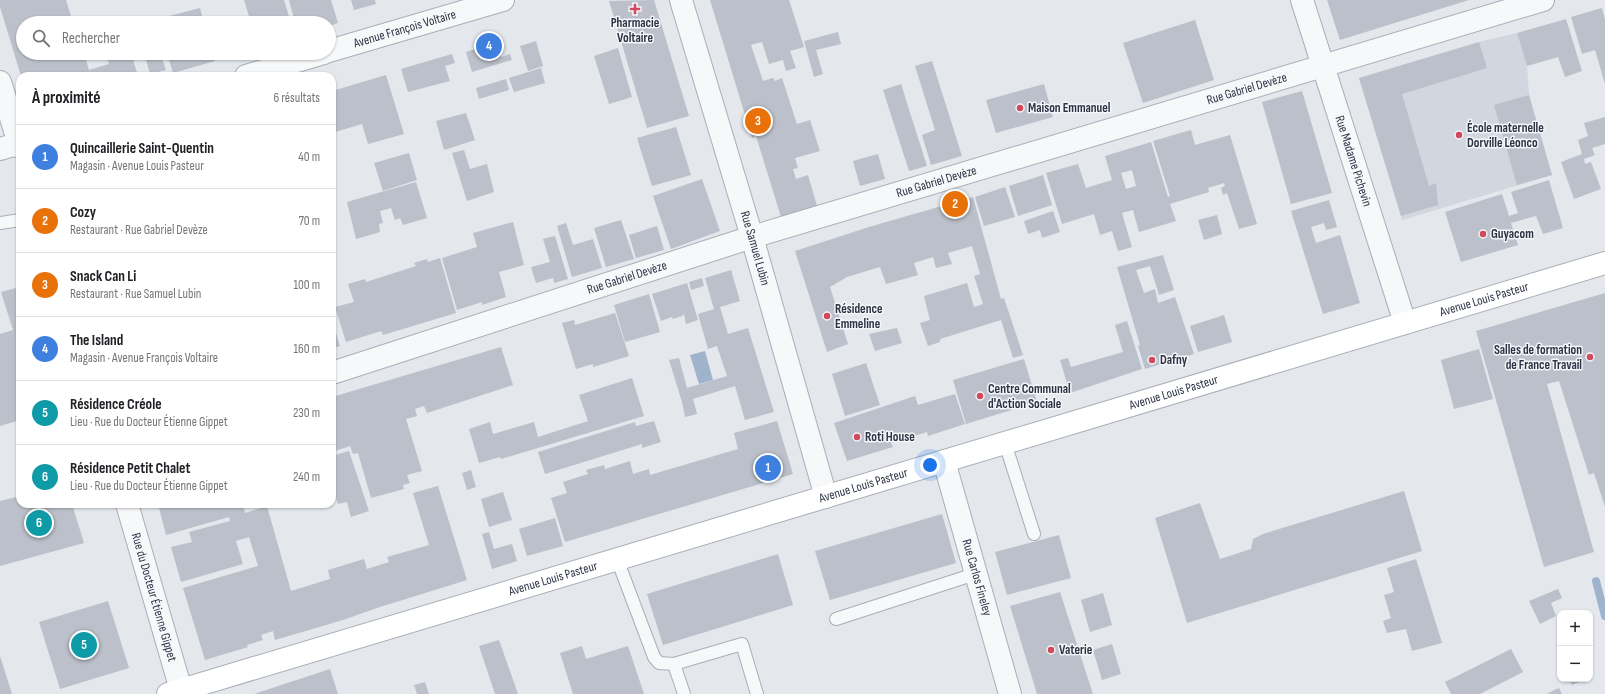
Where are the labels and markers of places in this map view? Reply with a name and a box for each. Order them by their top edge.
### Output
marker: Pharmacie Voltaire [630,4,640,14]
place label: Pharmacie Voltaire [611,15,660,46]
pin: 4 [476,31,502,61]
place label: Maison Emmanuel [1028,100,1111,116]
marker: Maison Emmanuel [1015,103,1025,113]
pin: 3 [745,106,771,136]
place label: École maternelle Dorville Léonco [1467,120,1544,151]
marker: École maternelle Dorville Léonco [1454,130,1464,140]
pin: 2 [942,189,968,219]
place label: Guyacom [1491,226,1534,242]
marker: Guyacom [1478,229,1488,239]
place label: Résidence Emmeline [835,301,883,332]
marker: Résidence Emmeline [822,311,832,321]
place label: Salles de formation de France Travail [1494,342,1582,373]
place label: Dafny [1160,352,1188,368]
marker: Salles de formation de France Travail [1585,352,1595,362]
marker: Dafny [1147,355,1157,365]
place label: Centre Communal d'Action Sociale [988,381,1071,412]
marker: Centre Communal d'Action Sociale [975,391,985,401]
place label: Roti House [865,429,915,445]
marker: Roti House [852,432,862,442]
pin: 1 [755,453,781,483]
pin: 6 [26,508,52,538]
pin: 5 [71,630,97,660]
place label: Vaterie [1059,642,1093,658]
marker: Vaterie [1046,645,1056,655]

